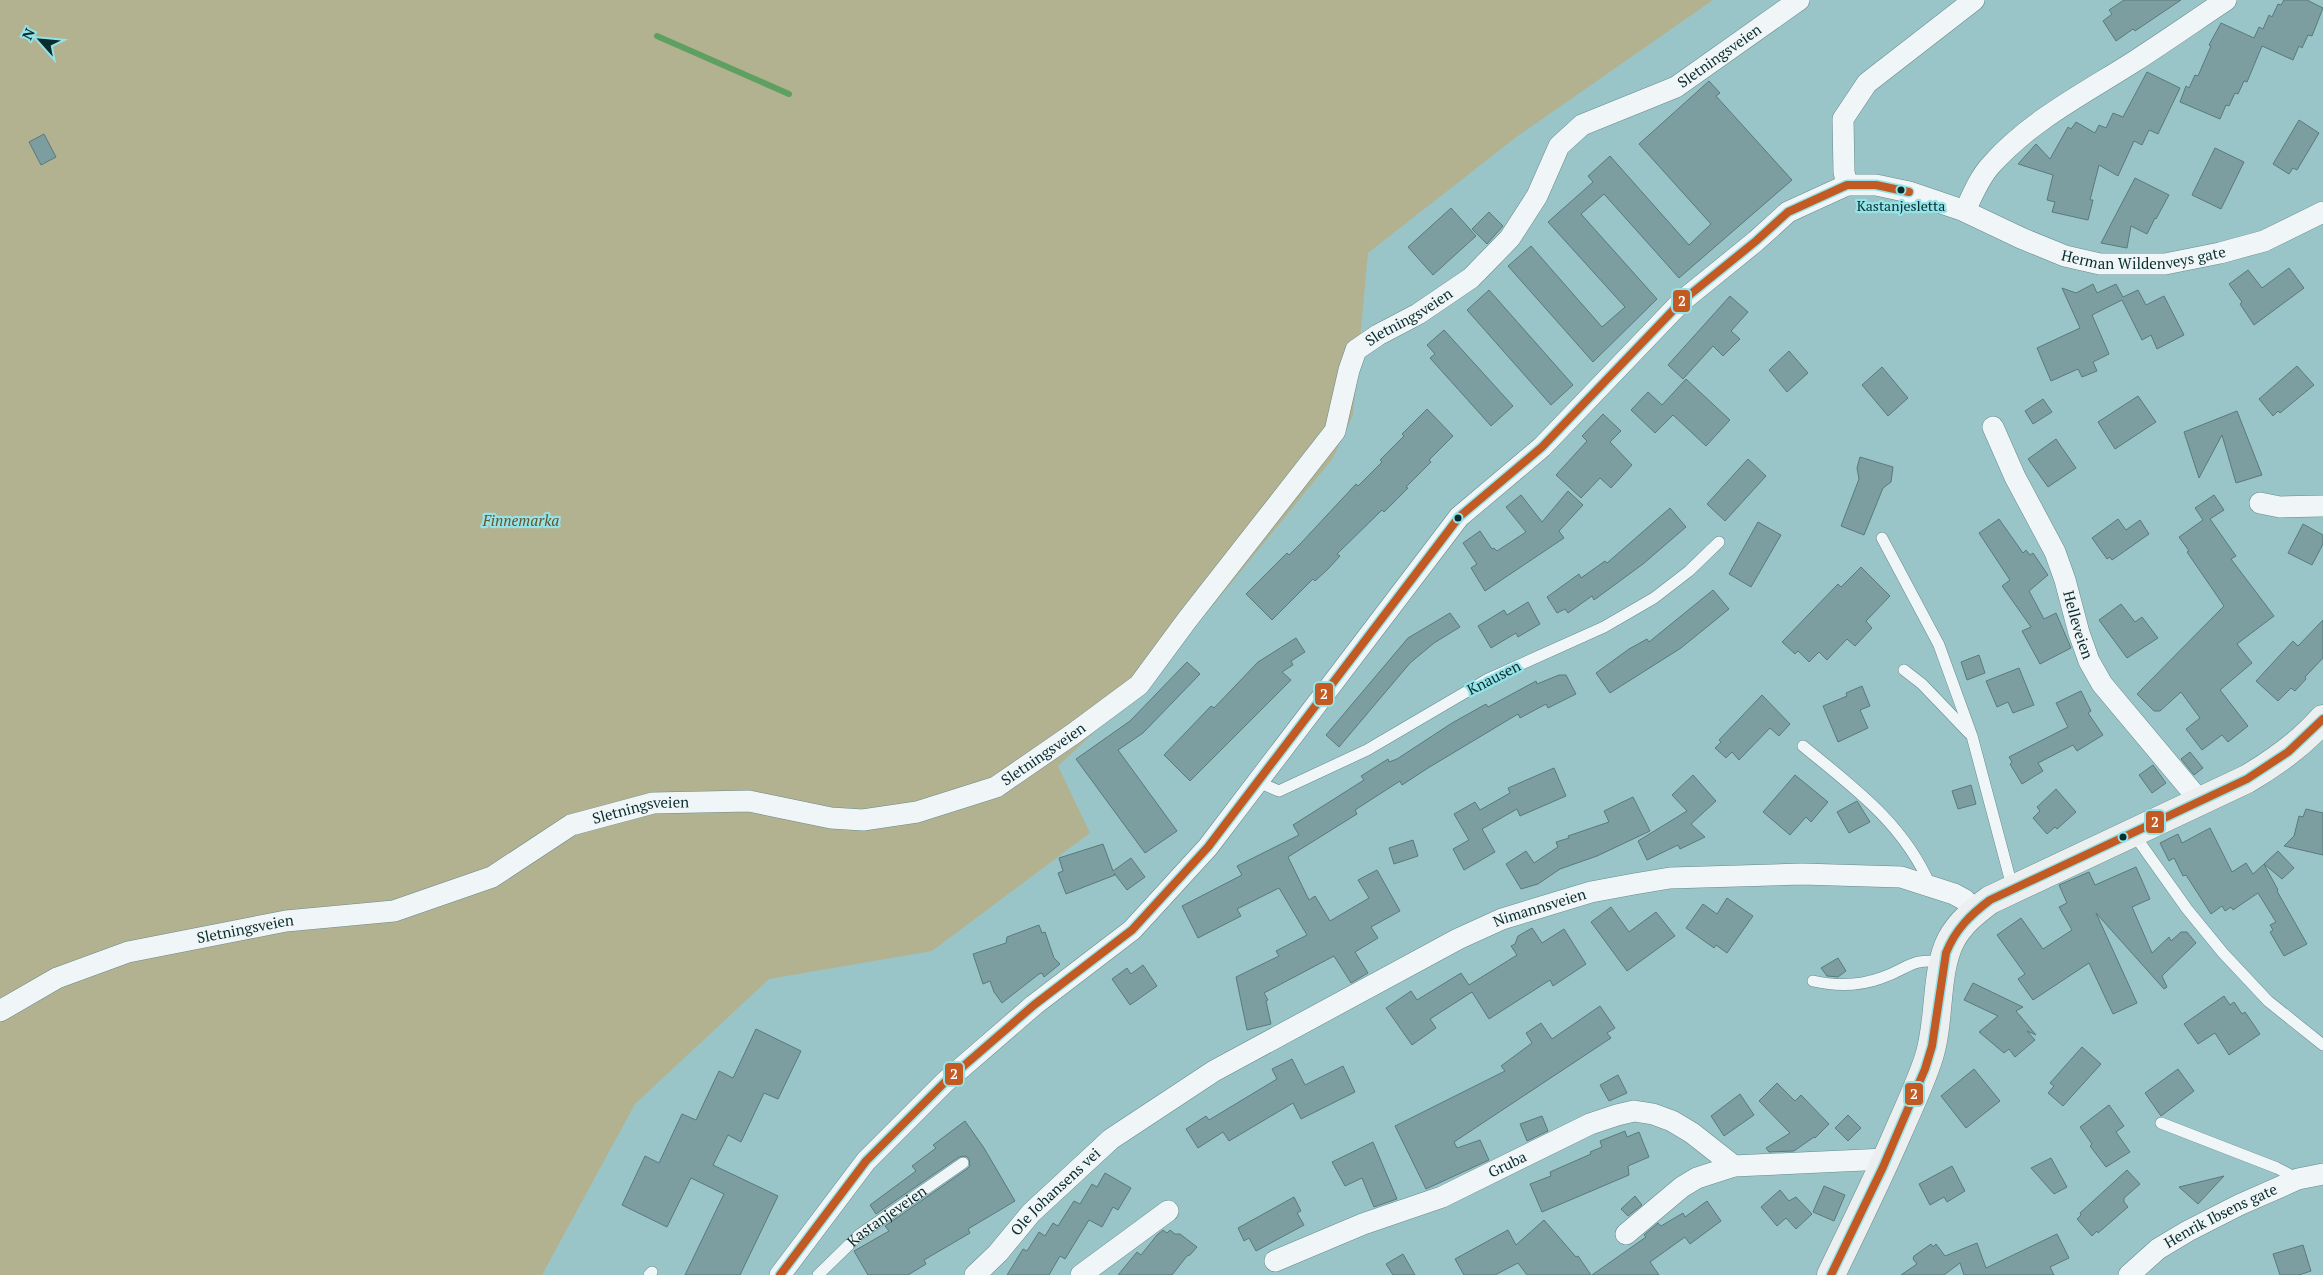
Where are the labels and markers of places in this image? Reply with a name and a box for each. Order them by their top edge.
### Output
marker: Kastanjesletta [1896,185,1906,195]
place label: Kastanjesletta [1857,196,1945,215]
unlabelled marker [1453,513,1463,523]
unlabelled marker [2118,832,2128,842]

